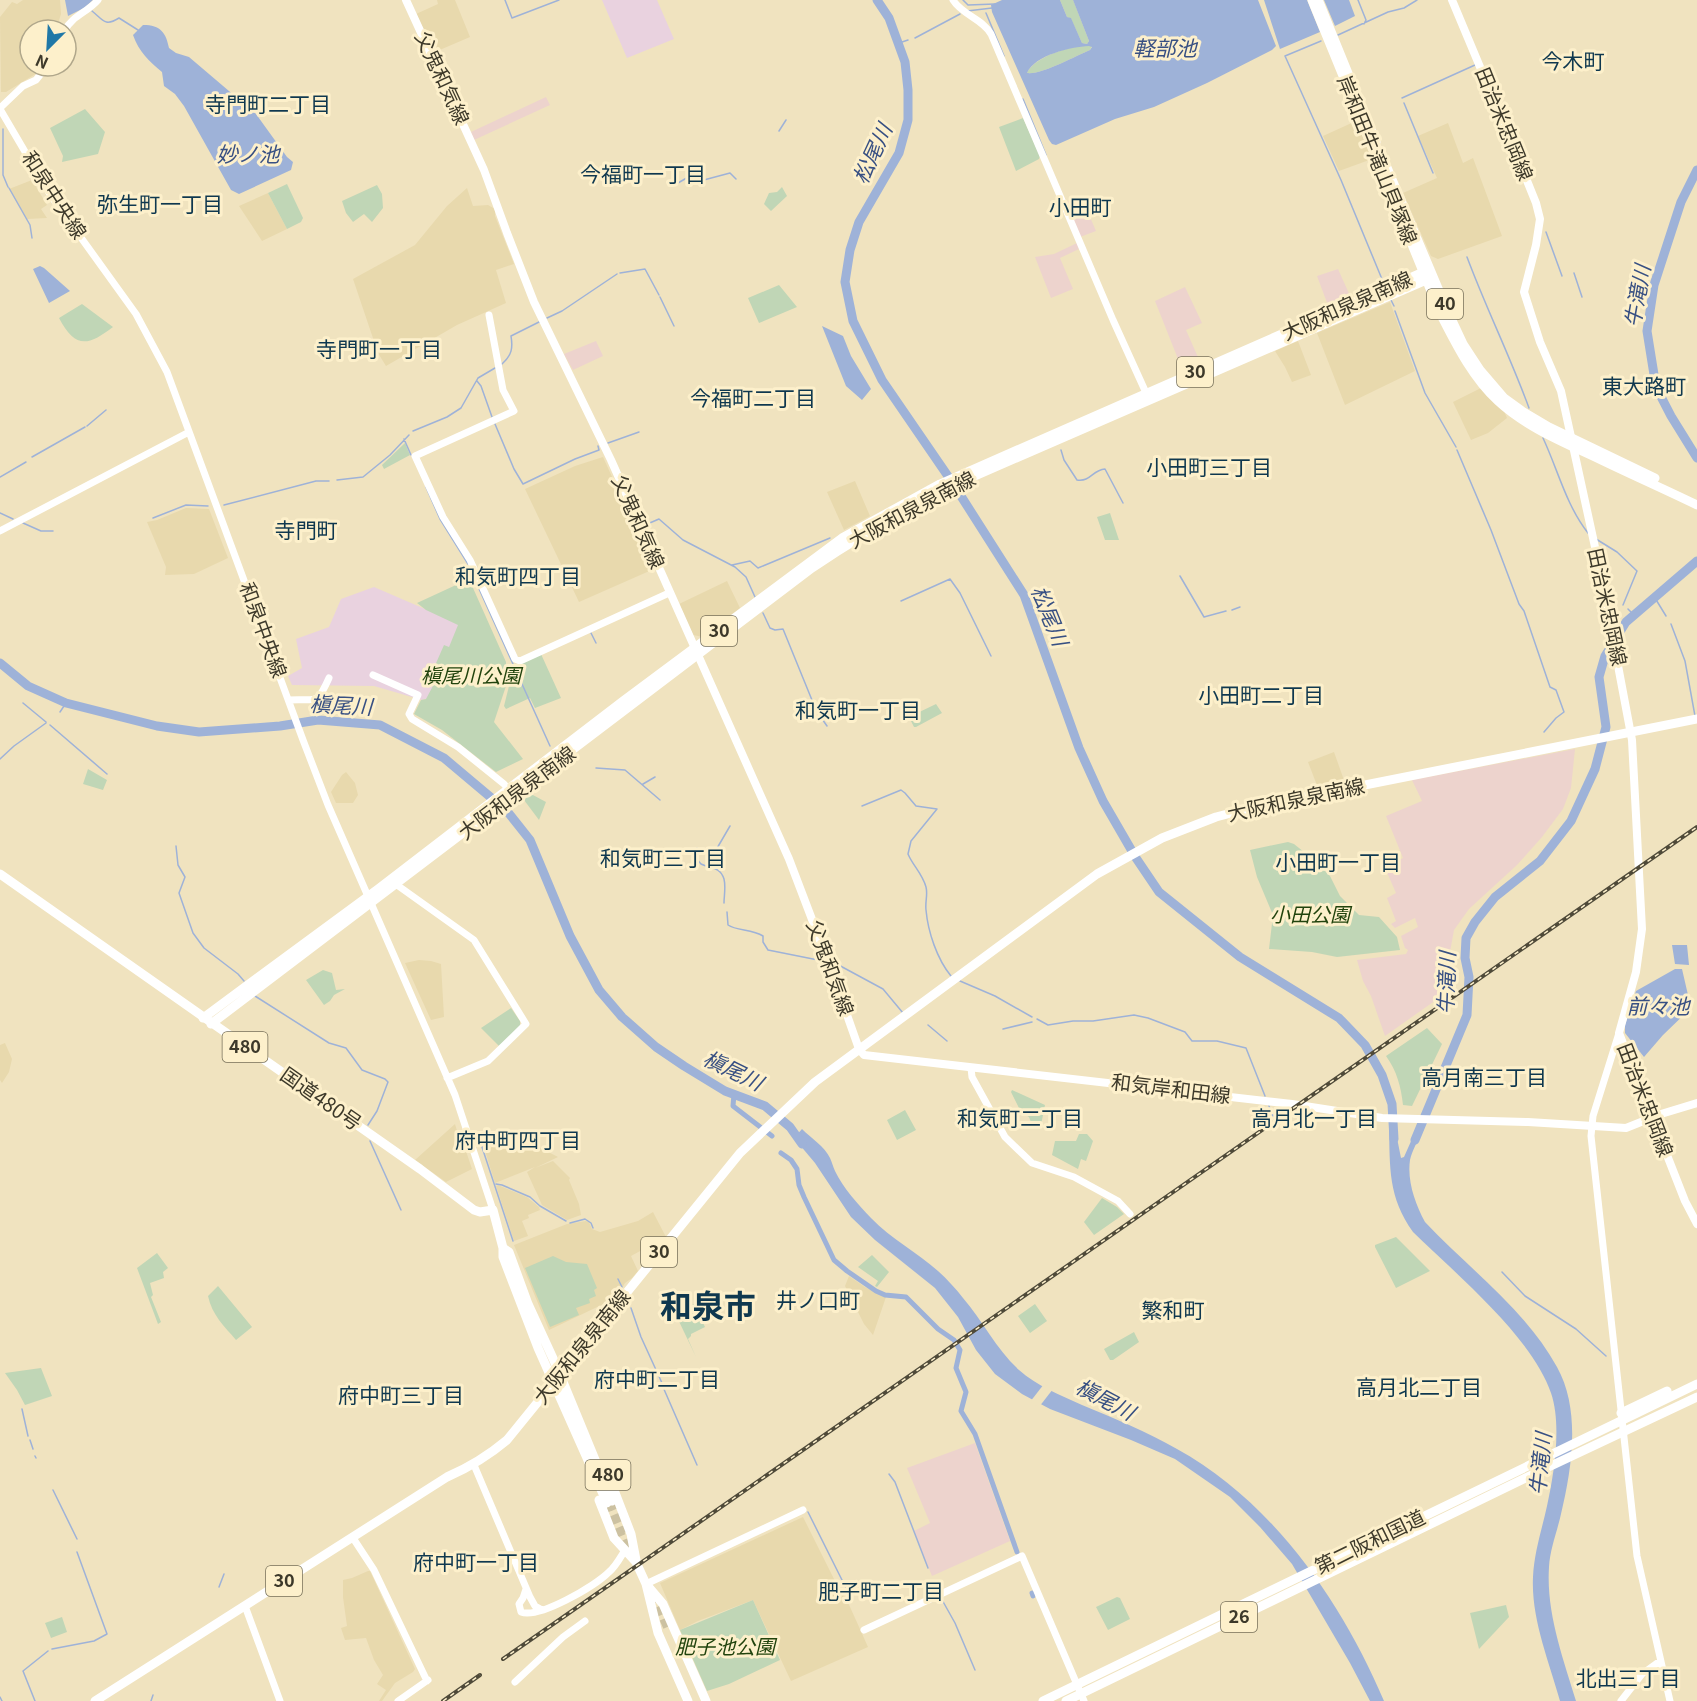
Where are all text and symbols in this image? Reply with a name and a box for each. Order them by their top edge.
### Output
north arrow [18,18,78,78]
street label: 父鬼和気線 [409,26,478,129]
water label: 軽部池 [1134,32,1198,62]
district label: 今木町 [1542,45,1605,75]
text: N [31,49,52,76]
street label: 田治米忠岡線 [1469,62,1541,185]
street label: 岸和田牛滝山貝塚線 [1331,71,1426,248]
district label: 寺門町二丁目 [205,88,331,118]
water label: 松尾川 [844,116,899,188]
water label: 妙ノ池 [217,138,281,168]
street label: 和泉中央線 [16,144,95,244]
district label: 今福町一丁目 [580,158,706,188]
district label: 弥生町一丁目 [97,188,223,218]
district label: 小田町 [1049,191,1112,221]
water label: 牛滝川 [1616,260,1657,329]
street label: 大阪和泉泉南線 [1277,263,1416,346]
road number: 40 [1427,289,1463,319]
district label: 寺門町一丁目 [316,333,442,363]
road number: 30 [1177,357,1213,387]
district label: 東大路町 [1602,370,1686,400]
district label: 今福町二丁目 [690,382,816,412]
district label: 小田町三丁目 [1146,451,1272,481]
street label: 大阪和泉泉南線 [843,463,980,554]
street label: 父鬼和気線 [606,470,673,573]
district label: 寺門町 [275,514,338,544]
street label: 田治米忠岡線 [1582,545,1635,668]
district label: 和気町四丁目 [455,560,581,590]
street label: 和泉中央線 [234,578,295,681]
water label: 松尾川 [1025,580,1077,652]
road number: 30 [701,616,737,646]
park label: 槇尾川公園 [421,660,524,689]
district label: 小田町二丁目 [1198,679,1324,709]
water label: 槇尾川 [309,687,375,721]
district label: 和気町一丁目 [795,694,921,724]
street label: 大阪和泉泉南線 [451,738,581,846]
street label: 大阪和泉泉南線 [1224,770,1367,827]
district label: 和気町三丁目 [600,842,726,872]
district label: 小田町一丁目 [1275,846,1401,876]
park label: 小田公園 [1270,899,1353,928]
street label: 父鬼和気線 [801,916,862,1019]
water label: 牛滝川 [1429,949,1461,1015]
water label: 前々池 [1627,990,1691,1020]
road number: 480 [222,1032,268,1062]
street label: 田治米忠岡線 [1611,1038,1681,1161]
water label: 槇尾川 [699,1042,771,1097]
street label: 国道480号 [275,1059,368,1136]
district label: 高月南三丁目 [1421,1061,1547,1091]
street label: 和気岸和田線 [1110,1066,1233,1109]
district label: 和気町二丁目 [957,1102,1083,1132]
district label: 高月北一丁目 [1251,1102,1377,1132]
district label: 府中町四丁目 [455,1124,581,1154]
road number: 30 [641,1237,677,1267]
district label: 和泉市 [660,1281,756,1327]
street label: 大阪和泉泉南線 [526,1283,636,1410]
district label: 井ノ口町 [776,1284,860,1314]
district label: 繁和町 [1142,1294,1205,1324]
district label: 府中町二丁目 [594,1363,720,1393]
water label: 槇尾川 [1071,1370,1143,1427]
district label: 高月北二丁目 [1356,1371,1482,1401]
district label: 府中町三丁目 [338,1379,464,1409]
water label: 牛滝川 [1521,1429,1557,1497]
road number: 480 [586,1460,630,1490]
street label: 第二阪和国道 [1309,1501,1430,1580]
district label: 府中町一丁目 [413,1546,539,1576]
road number: 30 [266,1566,302,1596]
district label: 肥子町二丁目 [818,1575,944,1605]
road number: 26 [1221,1602,1257,1632]
park label: 肥子池公園 [675,1631,778,1660]
district label: 北出三丁目 [1576,1662,1681,1692]

